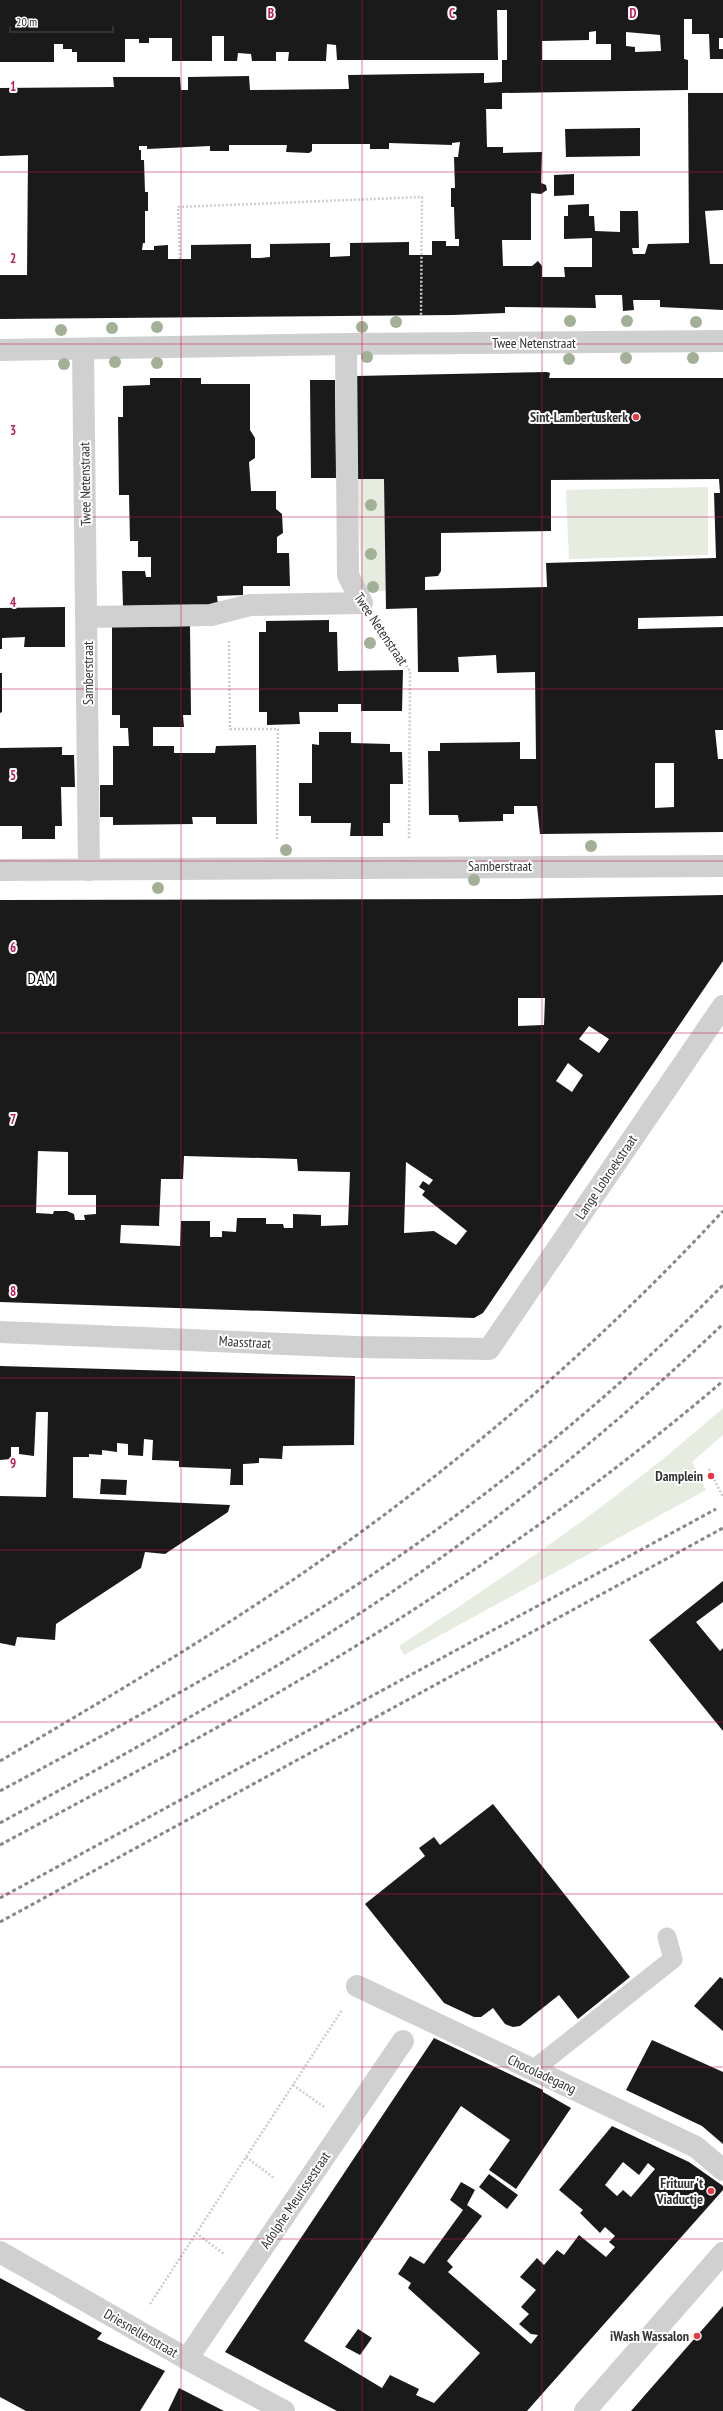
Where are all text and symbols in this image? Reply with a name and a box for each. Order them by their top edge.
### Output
text: B [268,5,274,22]
text: C [449,5,455,22]
text: D [630,5,637,22]
scale bar [10,8,113,34]
text: 20 m [16,14,37,29]
text: 1 [10,78,16,95]
text: 2 [10,250,16,267]
street label: Twee Netenstraat [492,334,576,352]
place label: Sint-Lambertuskerk [530,408,628,426]
marker: Sint-Lambertuskerk [631,412,641,422]
text: 3 [10,422,16,439]
street label: Twee Netenstraat [75,442,95,526]
street label: Twee Netenstraat [350,589,412,669]
text: 4 [10,594,17,611]
street label: Samberstraat [79,641,97,705]
text: 5 [10,767,16,784]
street label: Samberstraat [468,857,532,875]
text: 6 [10,939,16,956]
district label: DAM [28,968,56,988]
text: 7 [10,1111,16,1128]
street label: Lange Lobroekstraat [571,1131,641,1223]
text: 8 [10,1283,16,1300]
street label: Maasstraat [218,1332,272,1352]
text: 9 [10,1455,16,1472]
place label: Damplein [655,1467,703,1485]
marker: Damplein [706,1471,716,1481]
street label: Chocoladegang [505,2050,579,2098]
street label: Adolphe Meurissestraat [256,2148,334,2252]
place label: Frituur 't Viaductje [655,2174,703,2208]
marker: Frituur 't Viaductje [706,2186,716,2196]
street label: Driesnellenstraat [101,2305,181,2362]
place label: iWash Wassalon [610,2327,689,2345]
marker: iWash Wassalon [692,2331,702,2341]

